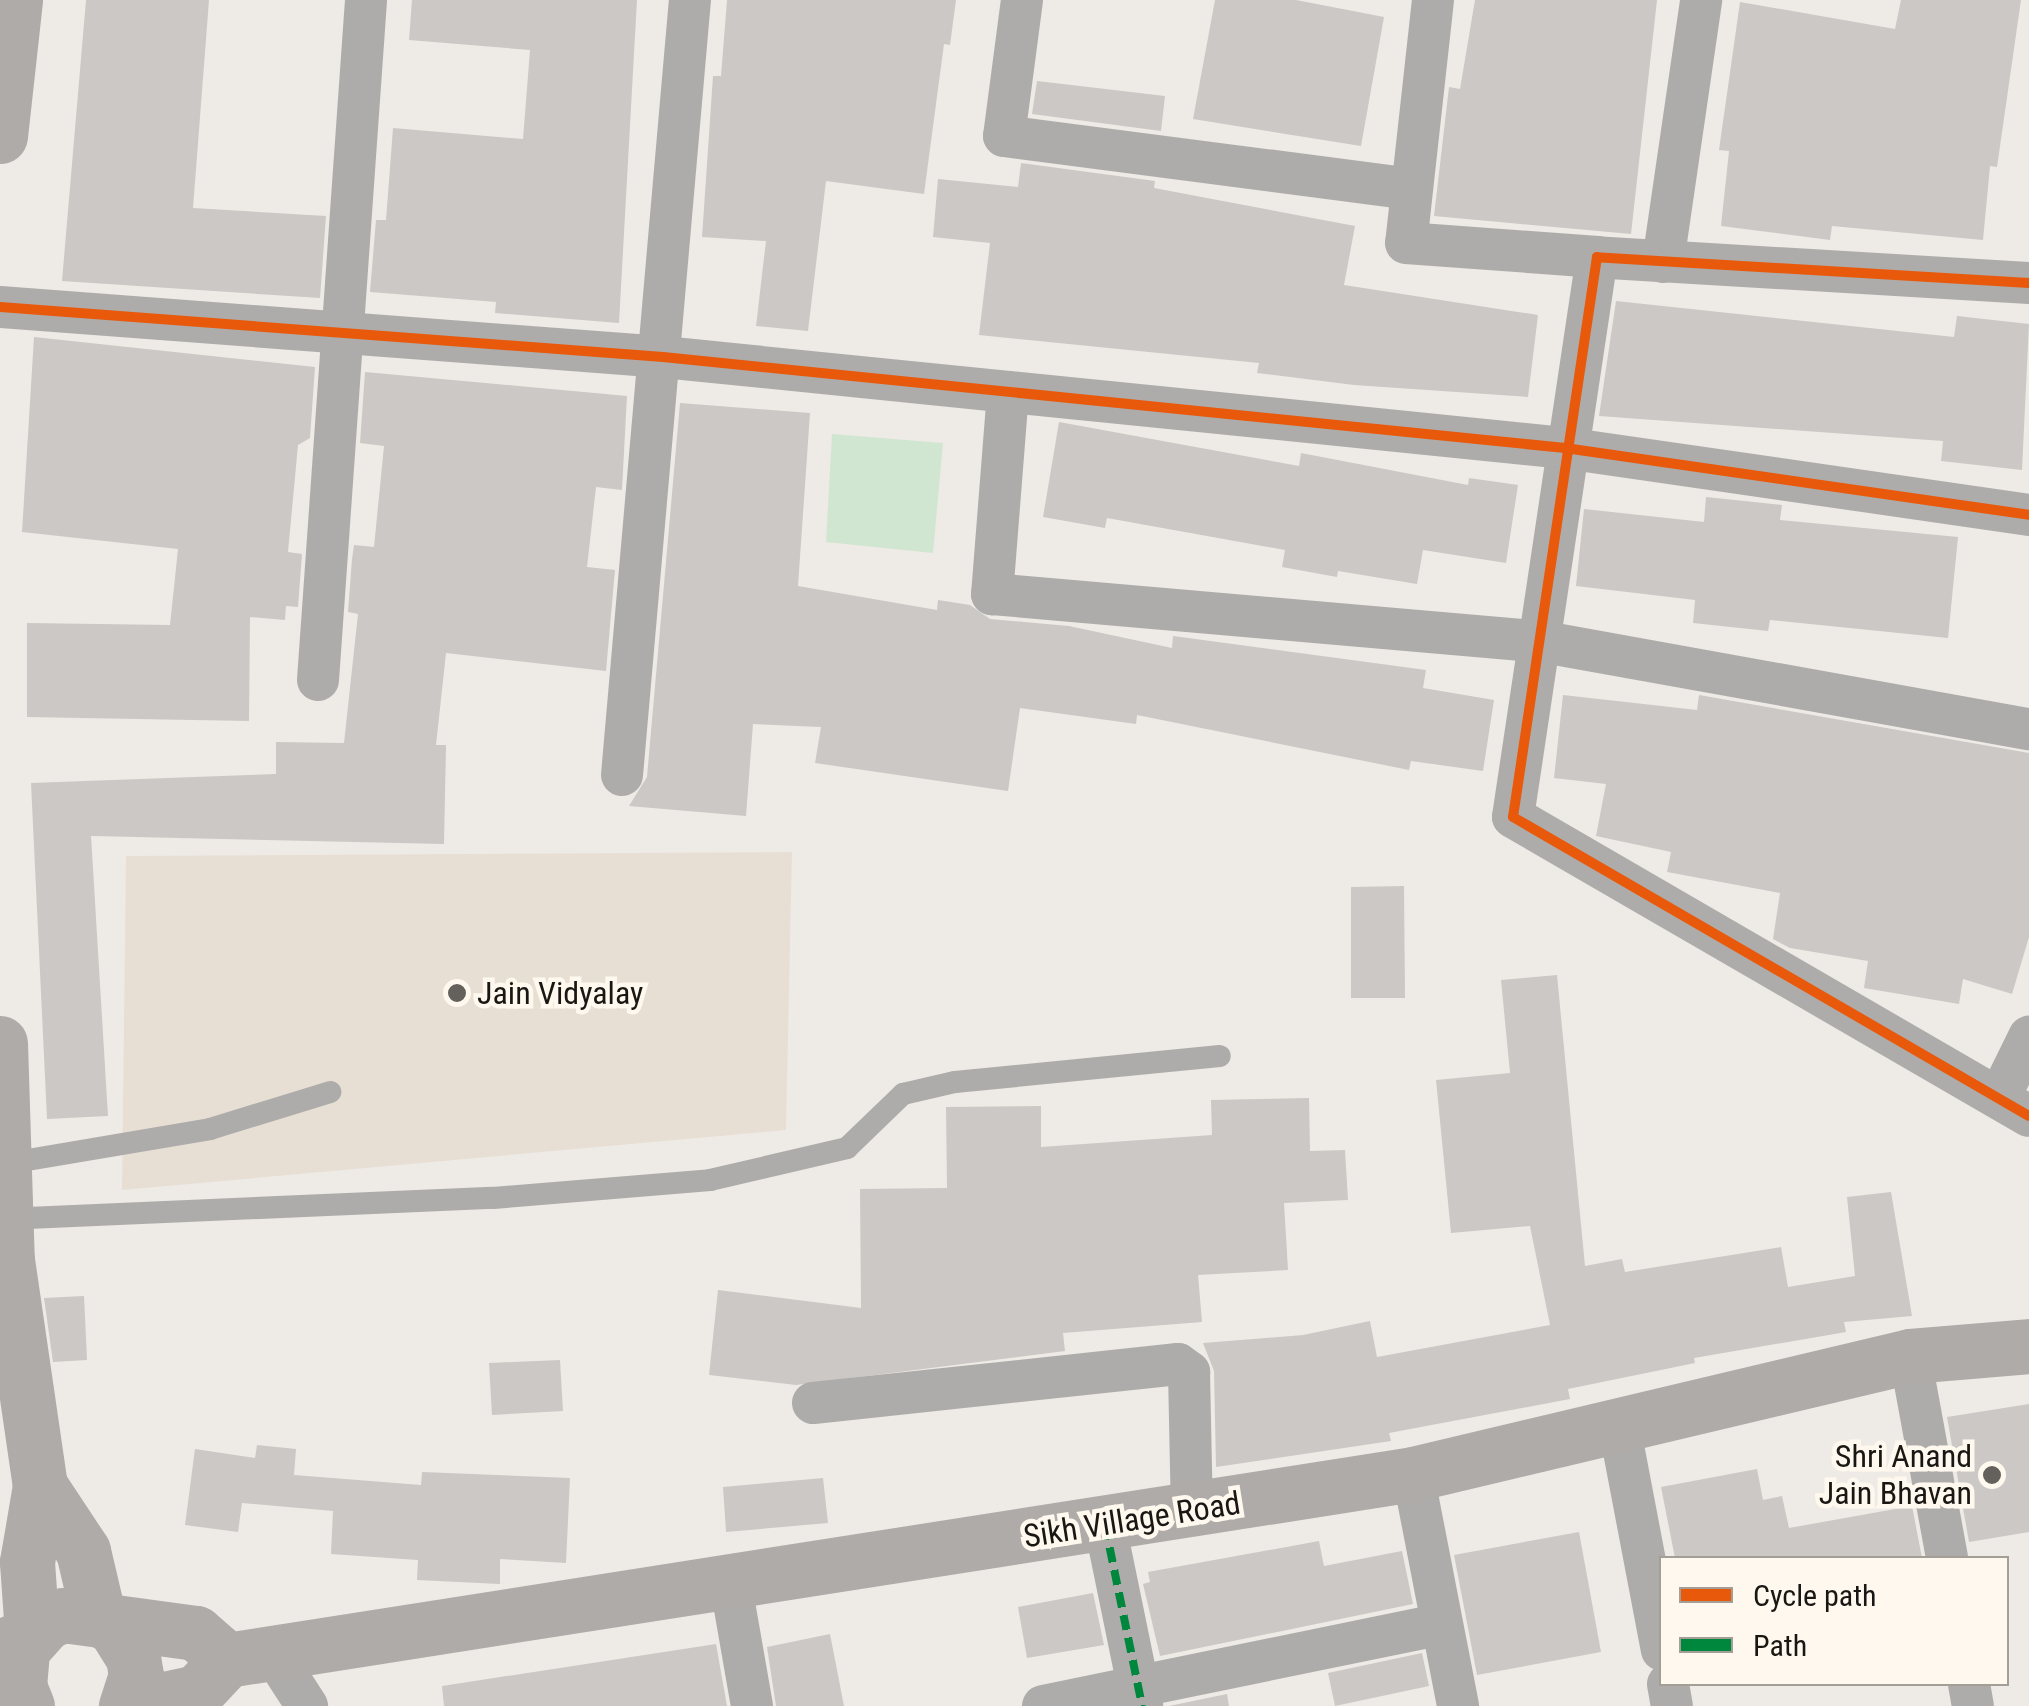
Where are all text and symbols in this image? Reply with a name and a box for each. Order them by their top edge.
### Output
place label: Jain Vidyalay [477,974,643,1012]
marker: Jain Vidyalay [446,982,468,1004]
place label: Shri Anand Jain Bhavan [1819,1438,1972,1513]
marker: Shri Anand Jain Bhavan [1981,1464,2003,1486]
street label: Sikh Village Road [1021,1484,1243,1556]
legend [1659,1556,2009,1686]
text: Cycle path [1753,1578,1877,1613]
text: Path [1753,1628,1807,1663]

